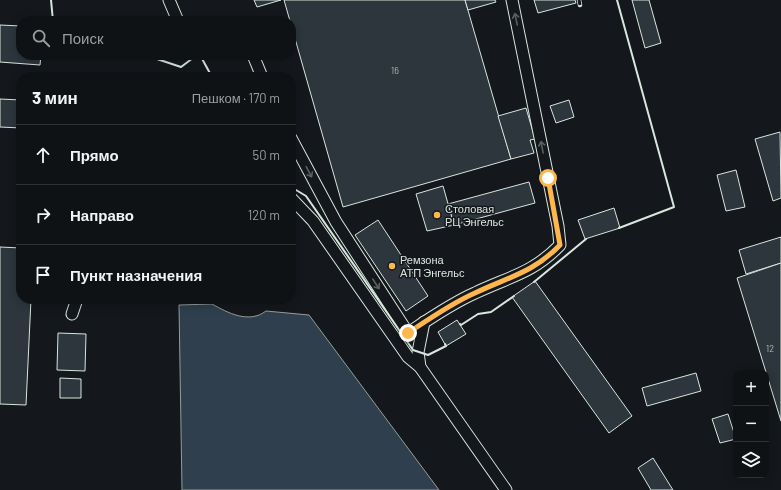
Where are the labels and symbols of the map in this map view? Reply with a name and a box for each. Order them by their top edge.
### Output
one-way arrow [511,13,519,26]
house number: 16 [391,65,399,76]
one-way arrow [538,140,546,153]
one-way arrow [306,166,314,178]
route start [539,169,557,187]
place label: Столовая РЦ Энгельс [445,202,504,228]
marker: Столовая РЦ Энгельс [432,210,442,220]
place label: Ремзона АТП Энгельс [400,253,465,279]
marker: Ремзона АТП Энгельс [387,261,397,271]
one-way arrow [372,278,380,289]
route end [399,324,417,342]
house number: 12 [766,343,774,354]

